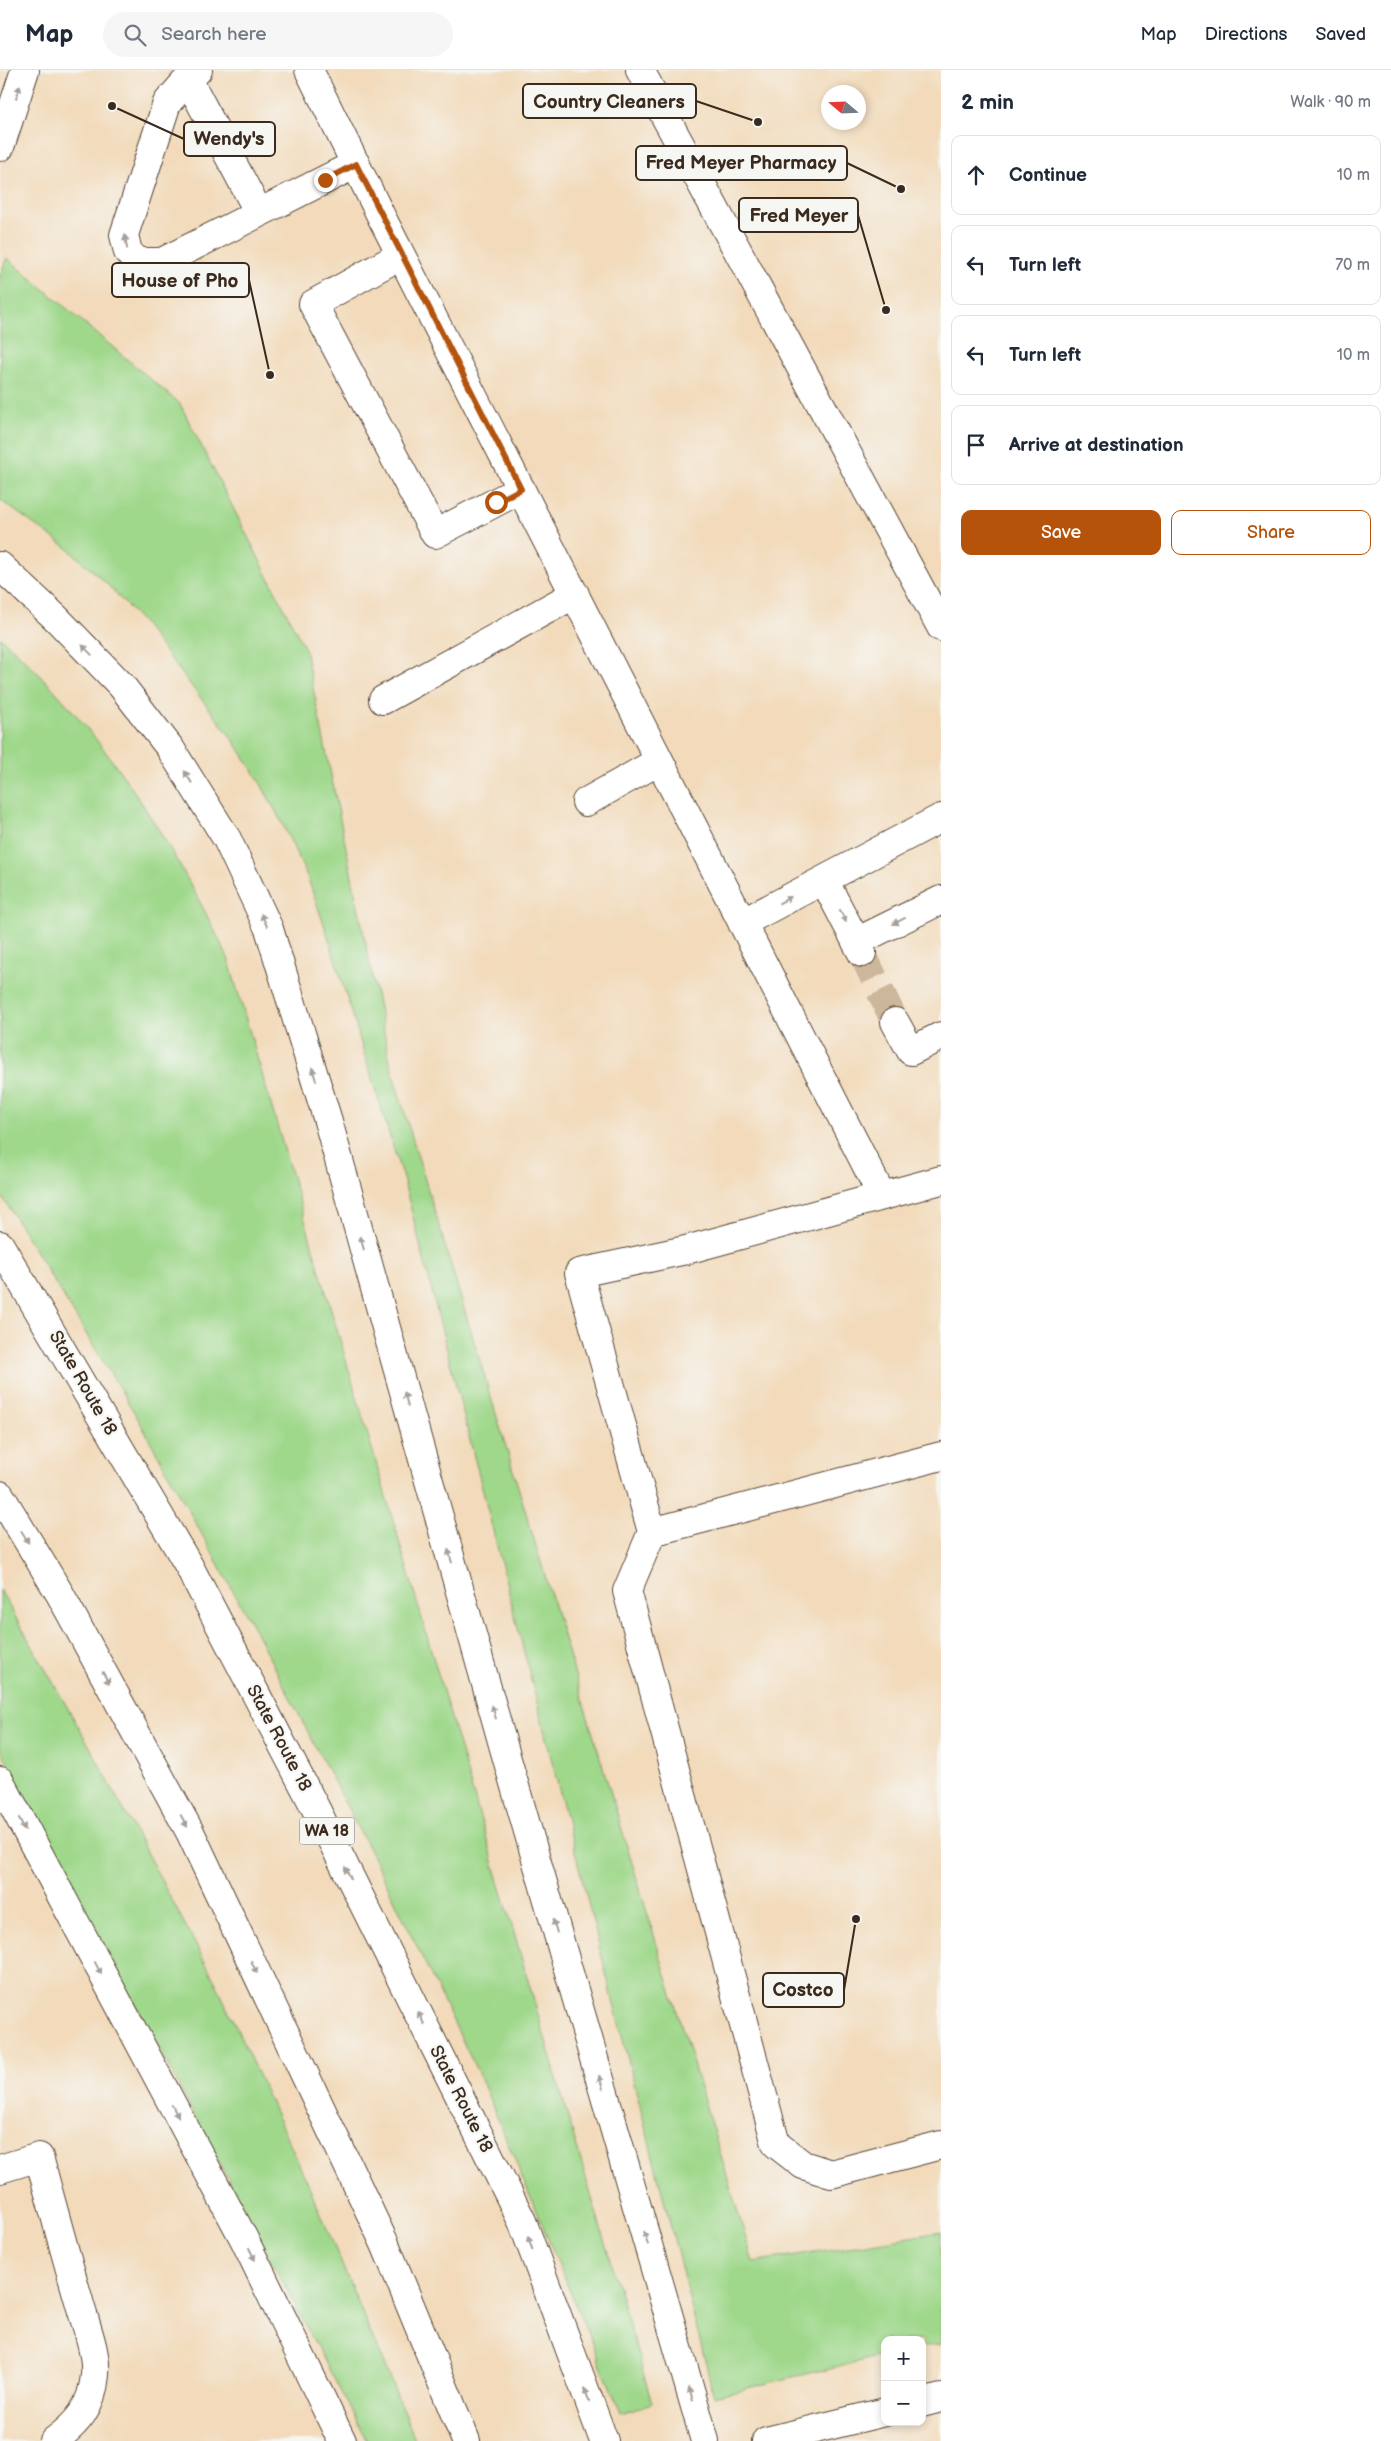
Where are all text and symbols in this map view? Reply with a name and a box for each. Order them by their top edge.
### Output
search box [103,12,453,57]
text: Map [25,20,73,49]
icon: search [121,21,149,49]
text: Search here [161,23,267,46]
text: Map [1141,24,1177,45]
text: Directions [1205,24,1287,45]
text: Saved [1315,24,1366,45]
one-way arrow [14,84,22,99]
callout: Country Cleaners [523,84,696,118]
north arrow [821,85,866,130]
text: 2 min [961,90,1014,115]
text: Country Cleaners [533,91,685,114]
text: Walk · 90 m [1290,93,1371,112]
callout: Wendy's [184,122,275,156]
text: Wendy's [194,128,264,151]
callout: Fred Meyer Pharmacy [636,146,847,180]
text: Fred Meyer Pharmacy [646,152,837,175]
icon: ahead [962,161,990,189]
text: Continue [1009,164,1087,187]
text: 10 m [1337,166,1370,185]
route end [314,169,337,192]
callout: Fred Meyer [739,198,858,232]
text: Fred Meyer [750,205,849,228]
one-way arrow [122,233,130,249]
icon: left [962,251,990,279]
text: Turn left [1009,254,1081,277]
text: 70 m [1335,256,1370,275]
callout: House of Pho [112,263,249,297]
text: House of Pho [122,270,239,293]
icon: left [962,341,990,369]
text: Turn left [1009,344,1081,367]
text: 10 m [1337,346,1370,365]
icon: arrive [962,431,990,459]
text: Arrive at destination [1009,434,1184,457]
route start [485,491,508,514]
button: Save [961,510,1161,555]
button: Share [1171,510,1371,555]
one-way arrow [81,644,93,656]
one-way arrow [183,770,193,783]
one-way arrow [779,896,792,905]
one-way arrow [839,909,847,924]
one-way arrow [260,913,268,927]
one-way arrow [891,917,906,925]
one-way arrow [309,1067,317,1082]
one-way arrow [358,1235,366,1250]
street label: State Route 18 [45,1327,121,1439]
one-way arrow [402,1392,410,1407]
one-way arrow [21,1531,30,1544]
one-way arrow [446,1548,454,1563]
one-way arrow [102,1671,110,1685]
street label: State Route 18 [242,1681,316,1795]
one-way arrow [489,1705,497,1720]
one-way arrow [180,1814,188,1828]
one-way arrow [18,1817,26,1831]
road number: WA 18 [300,1818,354,1844]
one-way arrow [344,1866,352,1880]
one-way arrow [551,1918,559,1933]
one-way arrow [250,1960,258,1974]
one-way arrow [94,1961,103,1975]
callout: Costco [763,1973,844,2007]
text: Costco [773,1979,834,2002]
one-way arrow [416,2011,425,2026]
street label: State Route 18 [425,2042,497,2156]
one-way arrow [596,2074,604,2089]
one-way arrow [171,2104,180,2118]
one-way arrow [642,2231,650,2246]
one-way arrow [526,2235,534,2250]
one-way arrow [248,2247,256,2261]
map controls [881,2336,926,2426]
button: + [881,2336,926,2381]
button: − [881,2381,926,2426]
one-way arrow [583,2387,591,2402]
one-way arrow [687,2387,695,2402]

